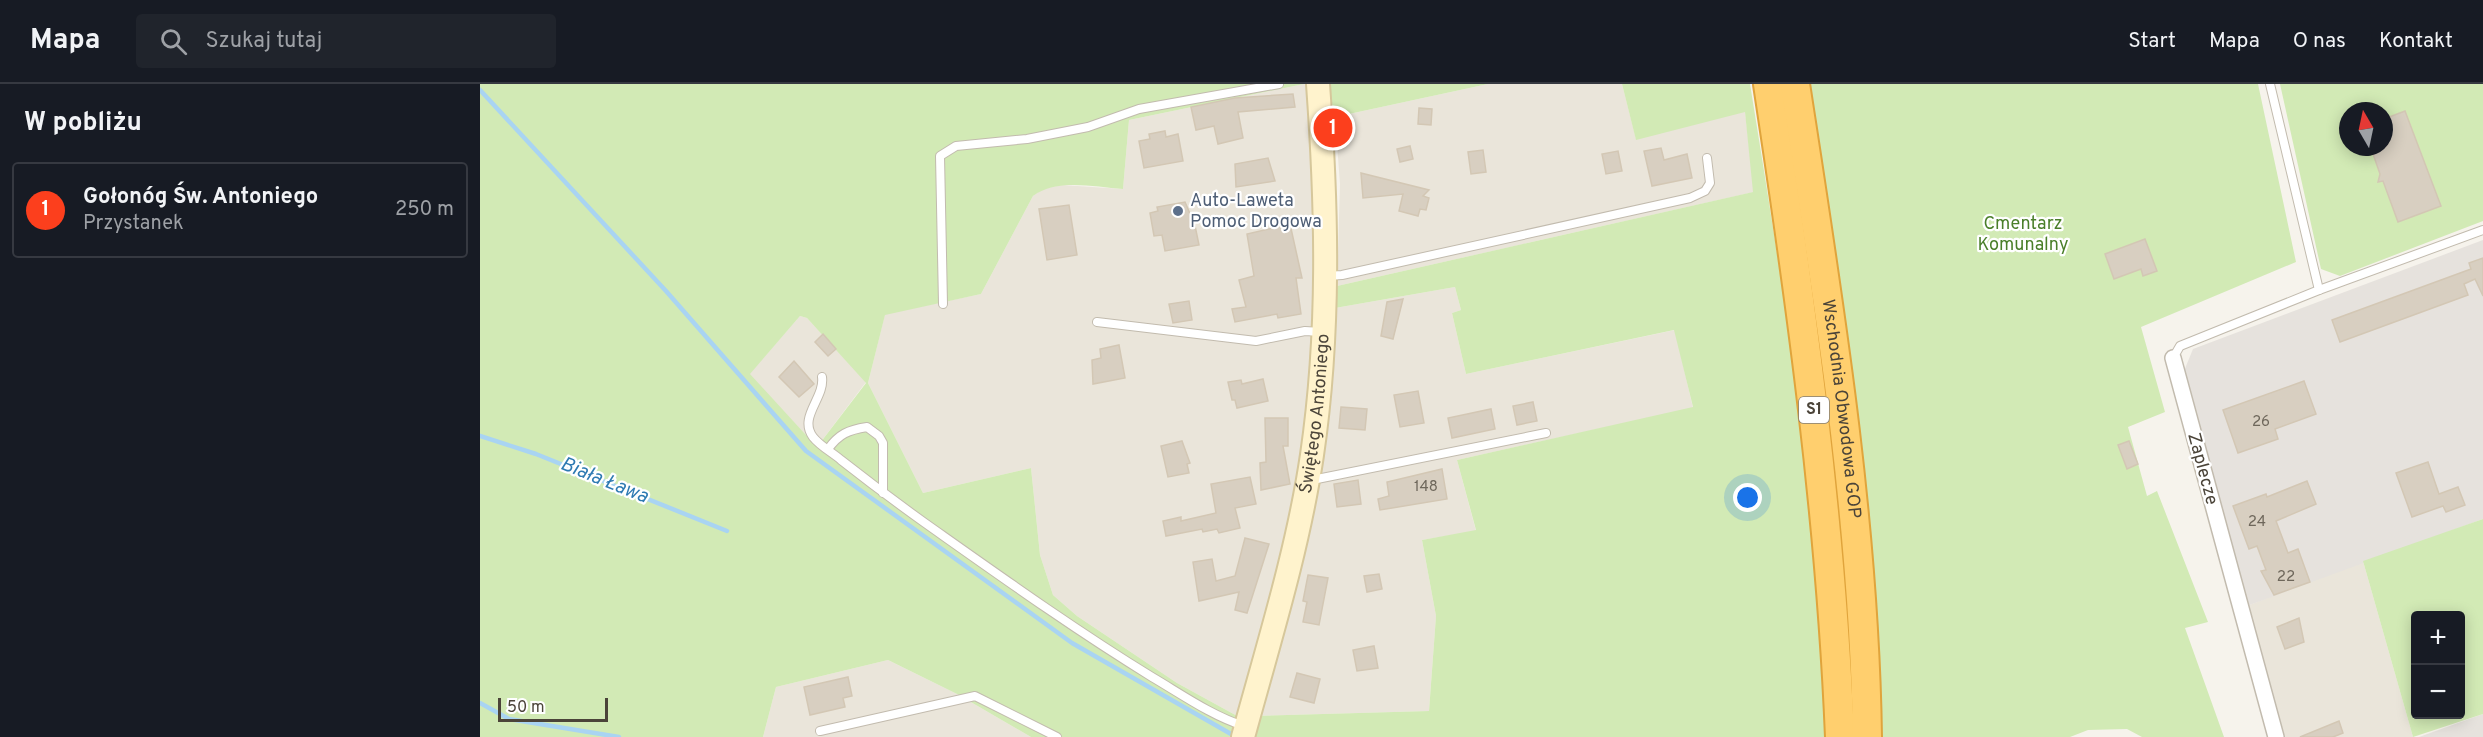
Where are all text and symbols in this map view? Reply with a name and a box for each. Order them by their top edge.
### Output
search box [136,14,556,68]
text: Mapa [30,23,100,59]
icon: search [157,25,190,58]
text: Szukaj tutaj [205,28,322,55]
text: Start [2128,28,2176,55]
text: Mapa [2209,28,2260,55]
text: O nas [2293,28,2346,55]
text: Kontakt [2379,28,2453,55]
north arrow [2339,102,2393,156]
pin: 1 [1314,106,1352,150]
text: W pobliżu [24,107,142,140]
text: Gołonóg Św. Antoniego [83,184,318,211]
place label: Auto-Laweta Pomoc Drogowa [1190,190,1322,234]
text: 1 [42,197,50,223]
text: 250 m [395,197,454,223]
marker: Auto-Laweta Pomoc Drogowa [1171,204,1185,218]
text: Przystanek [83,211,184,237]
park label: Cmentarz Komunalny [1978,213,2068,257]
street label: Wschodnia Obwodowa GOP [1816,298,1866,519]
street label: Świętego Antoniego [1292,333,1335,496]
road number: S1 [1799,397,1829,423]
house number: 26 [2252,413,2270,432]
street label: Zaplecze [2181,430,2223,508]
water label: Biała Ława [556,452,652,511]
house number: 148 [1414,478,1438,497]
your location [1733,483,1762,512]
house number: 24 [2248,513,2266,532]
house number: 22 [2277,568,2295,587]
map controls [2411,611,2465,719]
button: + [2411,611,2465,665]
button: − [2411,665,2465,719]
scale bar [498,695,608,722]
text: 50 m [507,698,545,718]

